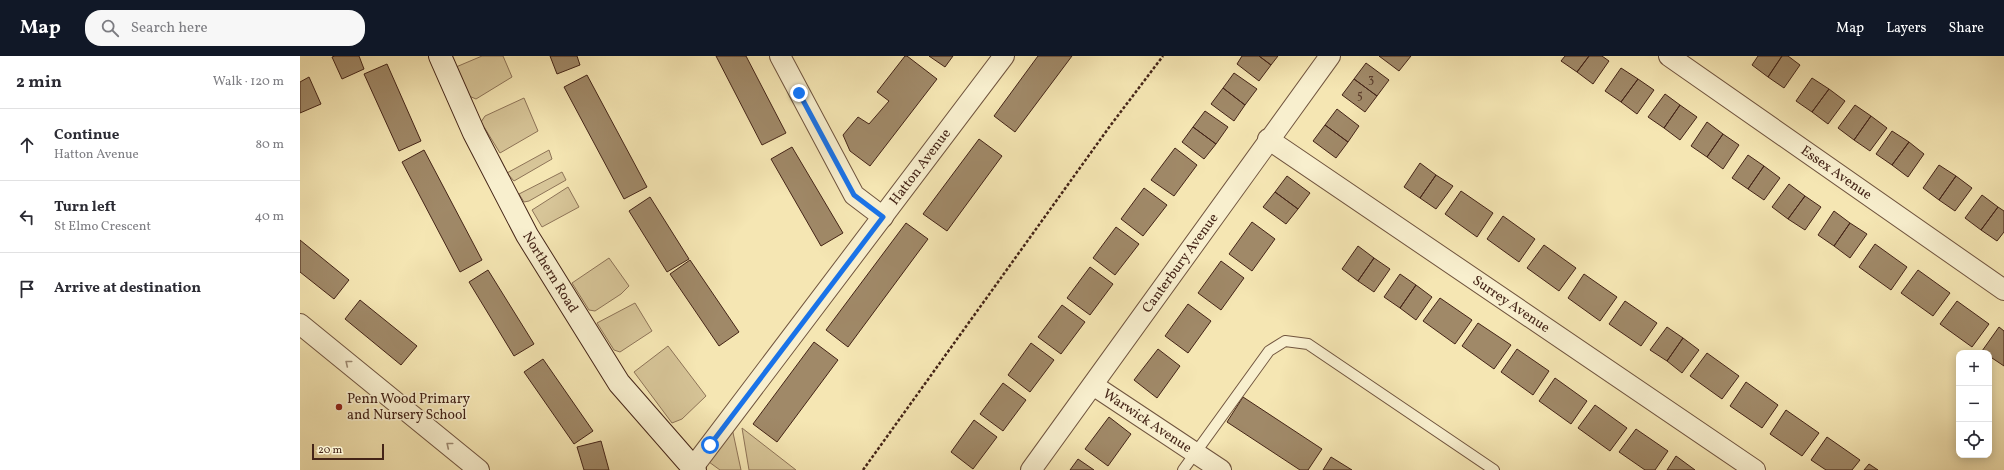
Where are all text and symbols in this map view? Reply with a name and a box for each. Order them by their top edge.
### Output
search box [85,10,365,46]
text: Map [20,15,61,41]
icon: search [99,17,121,39]
text: Search here [131,18,208,39]
text: Map [1836,19,1864,38]
text: Layers [1886,19,1926,38]
text: Share [1948,19,1984,38]
text: 2 min [16,71,62,94]
house number: 3 [1368,72,1374,88]
text: Walk · 120 m [213,73,284,91]
route end [790,84,808,102]
house number: 5 [1357,88,1363,104]
street label: Hatton Avenue [885,124,956,209]
text: Continue [54,125,119,146]
icon: ahead [16,134,38,156]
text: 80 m [255,136,284,154]
street label: Essex Avenue [1797,141,1876,205]
text: Hatton Avenue [54,146,139,164]
text: Turn left [54,197,116,218]
icon: left [16,206,38,228]
text: 40 m [255,208,284,226]
street label: Canterbury Avenue [1138,209,1223,317]
text: St Elmo Crescent [54,218,151,236]
street label: Northern Road [518,228,583,317]
street label: Surrey Avenue [1469,271,1554,338]
icon: arrive [16,278,38,300]
text: Arrive at destination [54,278,201,299]
map controls [1956,350,1992,458]
button: + [1956,350,1992,386]
one-way arrow [345,361,352,368]
street label: Warwick Avenue [1099,384,1196,458]
button: − [1956,386,1992,422]
place label: Penn Wood Primary and Nursery School [347,390,471,425]
marker: Penn Wood Primary and Nursery School [334,402,344,412]
button: locate [1956,422,1992,458]
route start [701,436,719,454]
scale bar [312,442,384,461]
text: 20 m [318,443,342,458]
one-way arrow [446,443,453,450]

